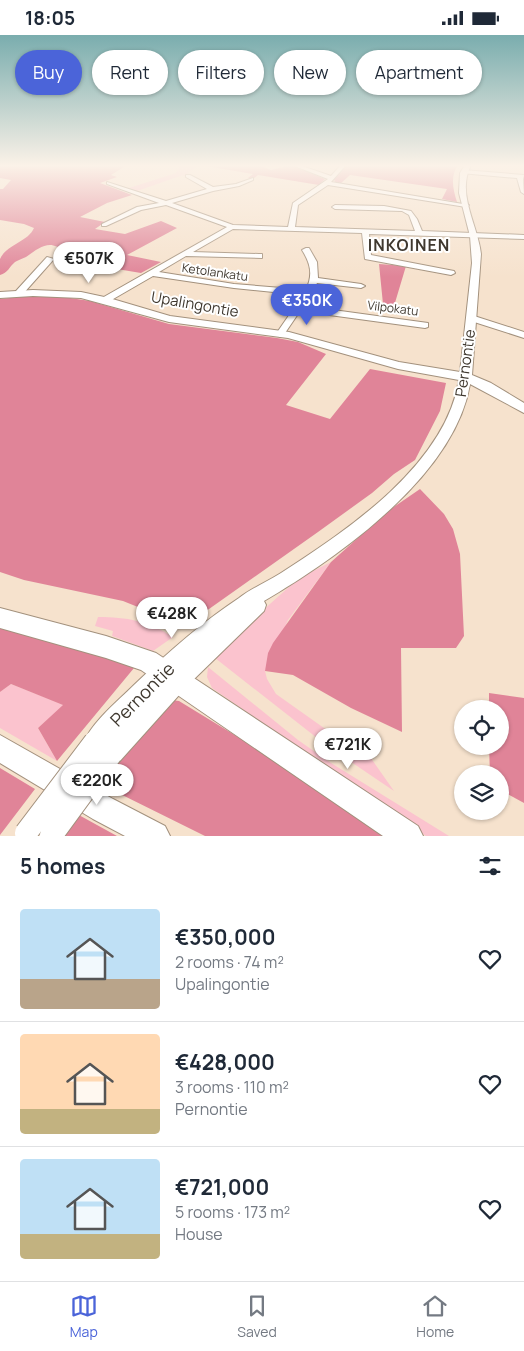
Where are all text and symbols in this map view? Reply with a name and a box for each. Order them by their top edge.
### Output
text: 18:05 [25,5,75,31]
chip: Buy [15,50,82,95]
chip: Rent [92,50,168,95]
chip: Filters [178,50,264,95]
chip: New [274,50,346,95]
chip: Apartment [356,50,482,95]
district label: INKOINEN [368,234,450,256]
pin: €507K [54,241,124,284]
text: €507K [64,247,114,269]
street label: Ketolankatu [181,259,249,285]
pin: €350K [272,283,342,326]
street label: Upalingontie [150,286,241,322]
text: €350K [282,289,332,311]
street label: Vilpokatu [366,296,420,320]
street label: Pernontie [450,328,480,398]
pin: €428K [137,597,207,639]
text: €428K [147,602,197,624]
street label: Pernontie [105,657,179,731]
map controls [454,700,509,820]
button: locate [454,700,509,755]
pin: €721K [313,727,383,770]
text: €721K [325,733,371,755]
pin: €220K [62,763,132,806]
button: layers [454,765,509,820]
text: €220K [72,769,122,791]
text: 5 homes [20,852,105,880]
icon: filters [476,852,504,880]
text: €350,000 [175,923,276,951]
icon: home [60,929,120,989]
icon: heart [476,945,504,973]
text: 2 rooms · 74 m² [175,951,284,973]
text: Upalingontie [175,973,270,995]
text: €428,000 [175,1048,275,1076]
icon: home [60,1054,120,1114]
icon: heart [476,1070,504,1098]
text: 3 rooms · 110 m² [175,1076,289,1098]
text: Pernontie [175,1098,248,1120]
text: €721,000 [175,1173,269,1201]
icon: home [60,1179,120,1239]
icon: heart [476,1195,504,1223]
text: 5 rooms · 173 m² [175,1201,290,1223]
text: House [175,1223,223,1245]
tab: Map [70,1292,98,1341]
tab: Saved [237,1292,277,1341]
tab: Home [416,1292,454,1341]

